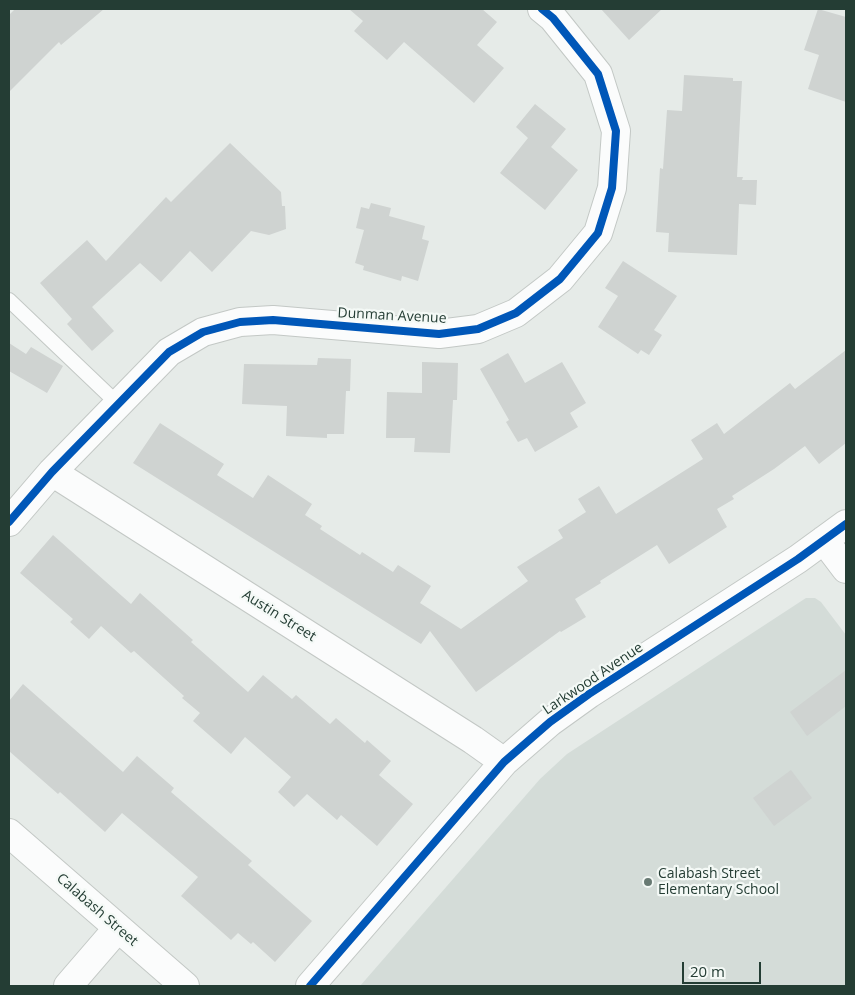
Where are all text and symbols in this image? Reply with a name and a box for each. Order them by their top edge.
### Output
street label: Dunman Avenue [337,305,447,327]
street label: Austin Street [239,587,319,645]
street label: Larkwood Avenue [540,639,646,719]
place label: Calabash Street Elementary School [658,866,779,899]
street label: Calabash Street [53,870,141,950]
marker: Calabash Street Elementary School [642,876,654,888]
scale bar [685,952,764,984]
text: 20 m [690,961,725,981]

